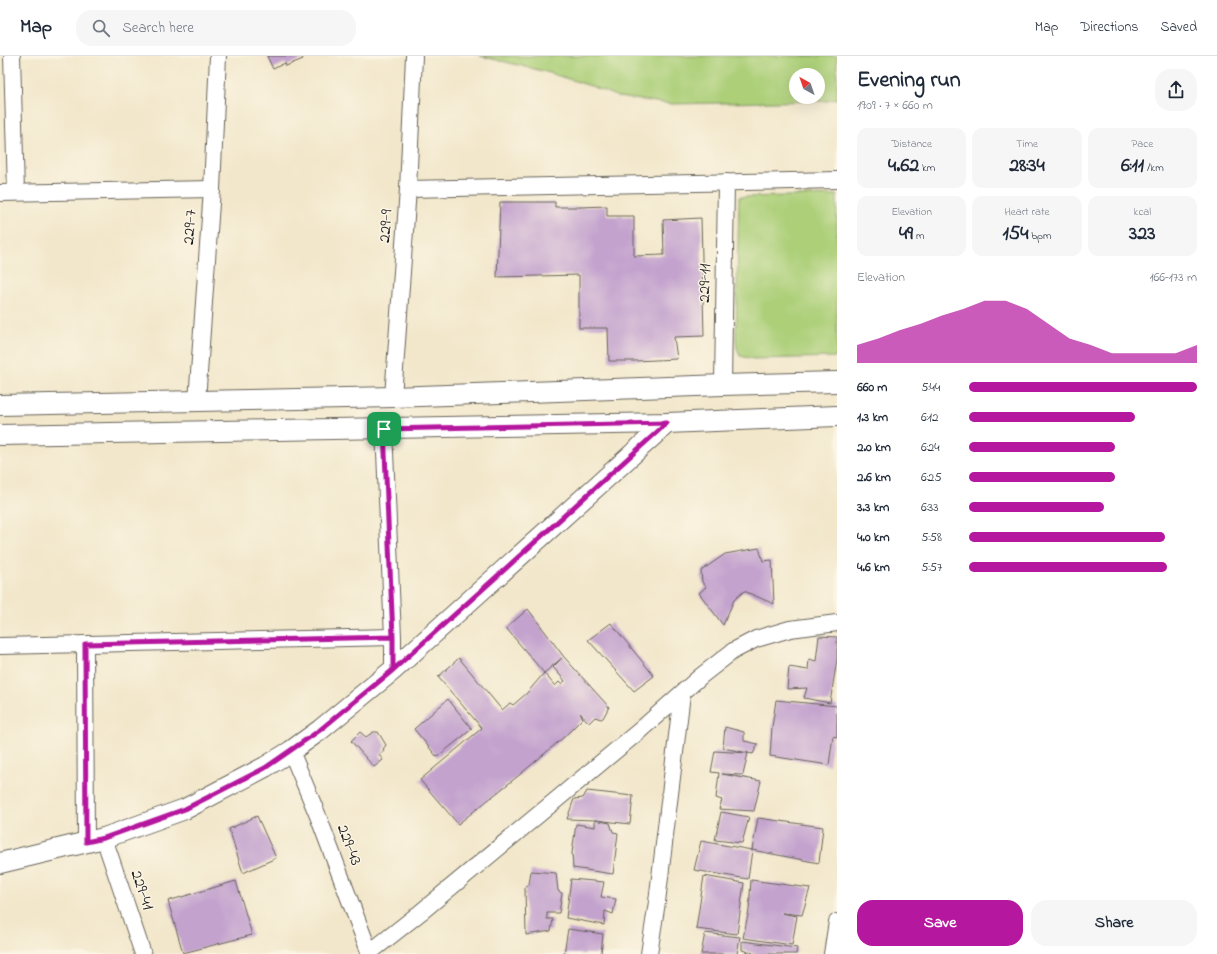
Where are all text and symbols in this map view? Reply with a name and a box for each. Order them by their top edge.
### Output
search box [76,10,356,46]
text: Map [20,14,52,41]
icon: search [90,17,112,39]
text: Search here [122,17,194,39]
text: Map [1035,17,1058,38]
text: Directions [1080,17,1138,38]
text: Saved [1160,17,1197,38]
text: Evening run [857,65,961,97]
north arrow [789,68,825,104]
map controls [789,68,825,104]
button: share [1155,69,1197,111]
text: 19:09 · 7 × 660 m [857,96,933,115]
text: Distance [891,136,932,152]
text: Time [1016,136,1038,152]
text: Pace [1132,136,1153,152]
text: 4.62 [888,152,919,181]
text: 28:34 [1009,152,1045,181]
text: 6:11 [1121,152,1144,181]
text: km [919,160,935,176]
text: /km [1144,160,1164,176]
text: Elevation [891,204,932,220]
text: Heart rate [1004,204,1050,220]
text: kcal [1134,204,1151,220]
street label: 229-7 [176,208,204,246]
street label: 229-9 [372,208,400,244]
text: 49 [899,220,913,249]
text: 154 [1002,220,1028,249]
text: 323 [1129,220,1156,249]
text: m [913,228,924,244]
text: bpm [1028,228,1052,244]
street label: 229-11 [692,263,718,303]
text: Elevation [857,268,905,287]
text: 166–173 m [1149,268,1197,287]
text: 660 m [857,378,887,397]
text: 5:44 [921,378,940,397]
text: 1.3 km [857,408,888,427]
text: 6:12 [921,408,938,427]
pin [367,412,401,446]
icon: arrive [373,418,395,440]
text: 2.0 km [857,438,891,457]
text: 6:24 [921,438,940,457]
text: 2.6 km [857,468,891,487]
text: 6:25 [921,468,942,487]
text: 3.3 km [857,498,889,517]
text: 6:33 [921,498,939,517]
text: 4.0 km [857,528,890,547]
text: 5:58 [921,528,942,547]
text: 4.6 km [857,558,890,577]
text: 5:57 [921,558,942,577]
street label: 229-43 [330,821,368,869]
street label: 229-41 [124,867,161,914]
button: Save [857,900,1023,946]
button: Share [1031,900,1197,946]

